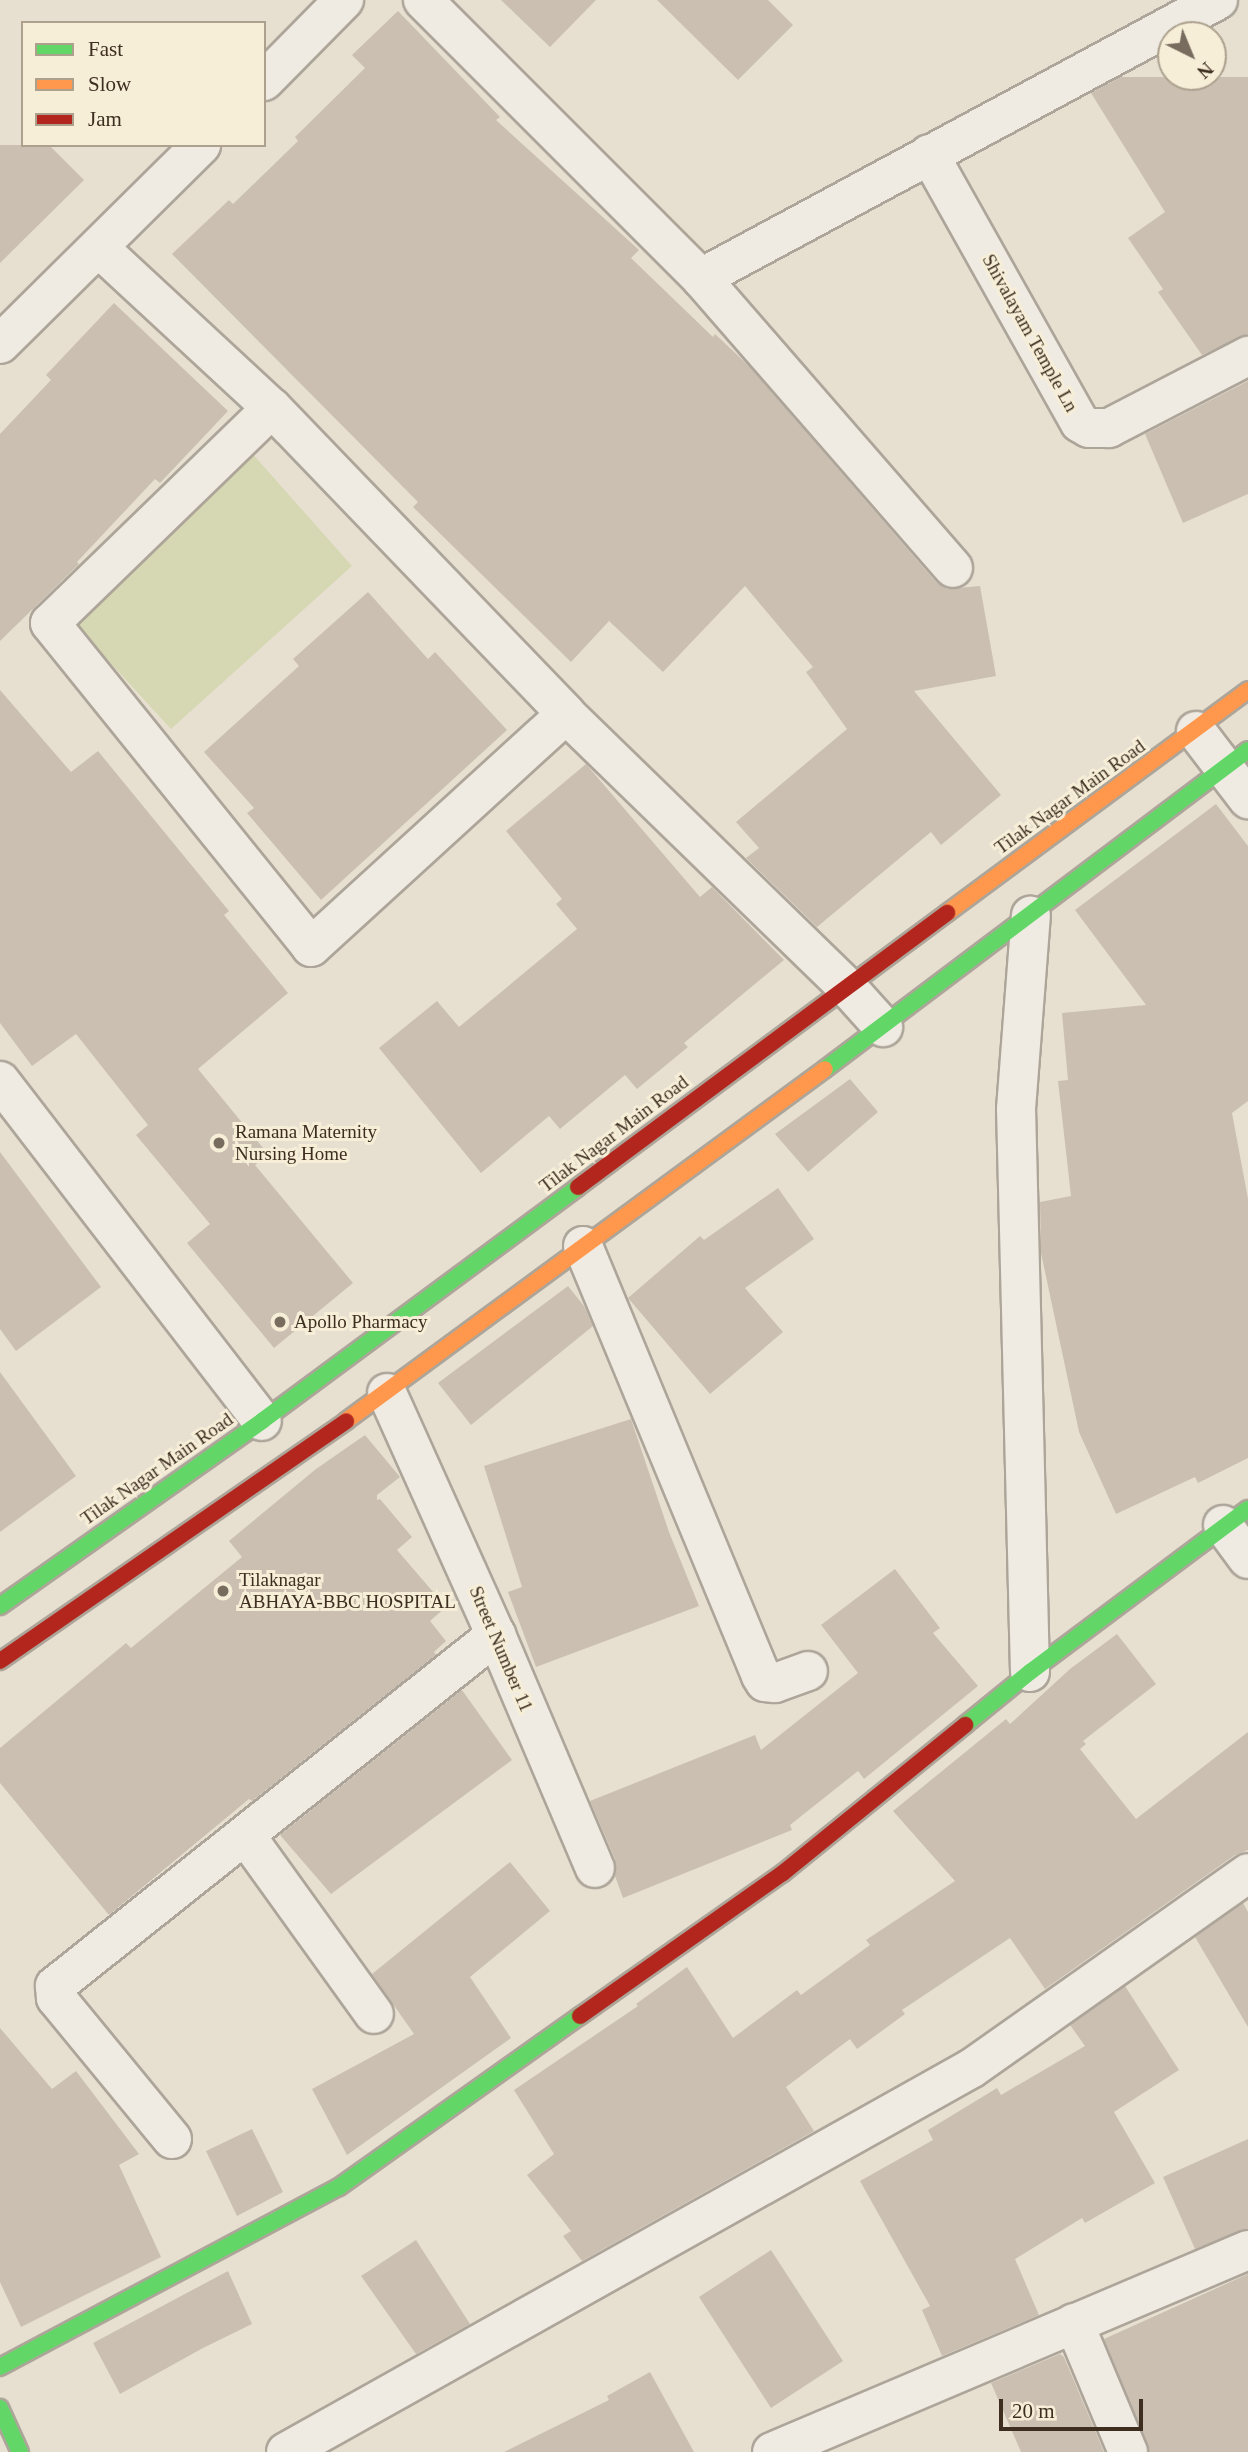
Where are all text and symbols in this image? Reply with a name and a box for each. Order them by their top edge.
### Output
legend [21,21,266,147]
north arrow [1157,21,1227,91]
text: Fast [88,37,123,61]
text: N [1193,58,1217,83]
text: Slow [88,72,131,96]
text: Jam [88,107,122,131]
street label: Shivalayam Temple Ln [977,250,1083,416]
street label: Tilak Nagar Main Road [990,735,1150,859]
street label: Tilak Nagar Main Road [535,1071,693,1197]
place label: Ramana Maternity Nursing Home [235,1121,377,1165]
marker: Ramana Maternity Nursing Home [209,1133,229,1153]
place label: Apollo Pharmacy [294,1311,428,1333]
marker: Apollo Pharmacy [272,1314,288,1330]
street label: Tilak Nagar Main Road [77,1408,237,1530]
place label: Tilaknagar ABHAYA-BBC HOSPITAL [239,1569,456,1613]
marker: Tilaknagar ABHAYA-BBC HOSPITAL [213,1581,233,1601]
street label: Street Number 11 [464,1583,538,1715]
scale bar [1003,2386,1146,2430]
text: 20 m [1012,2399,1055,2423]

